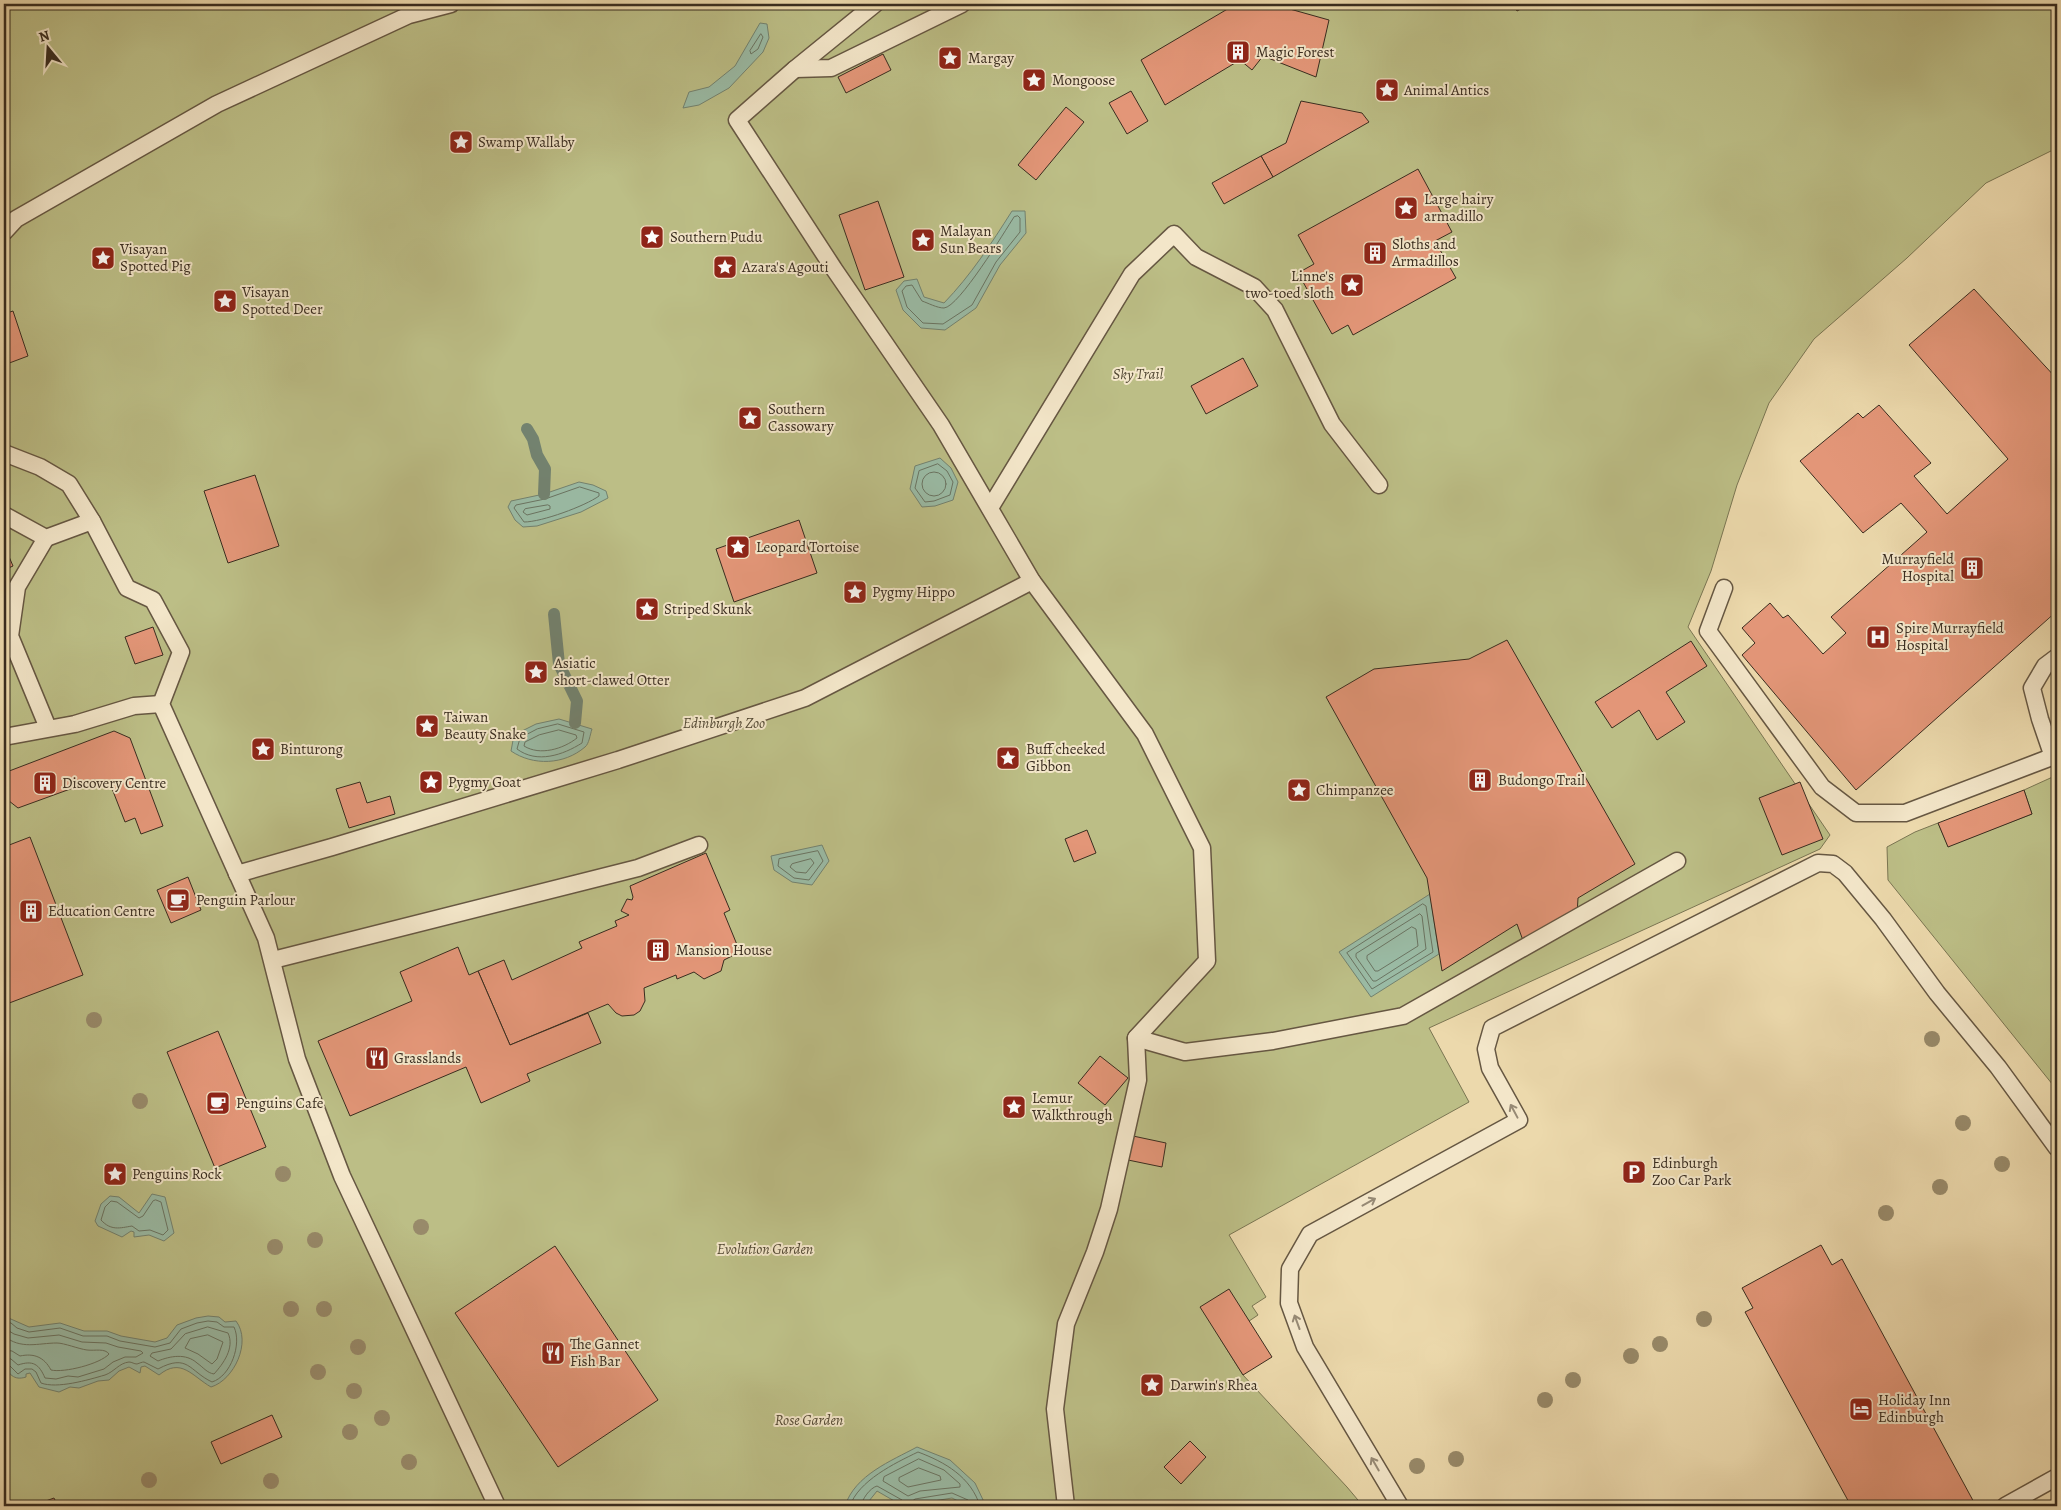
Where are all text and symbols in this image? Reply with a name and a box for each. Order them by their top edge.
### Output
north arrow [22,22,72,72]
text: N [36,26,52,47]
building icon: Magic Forest [1225,39,1251,65]
place label: Magic Forest [1256,42,1334,62]
place icon: Margay [937,45,963,71]
place label: Margay [968,48,1014,68]
place icon: Mongoose [1021,67,1047,93]
place label: Mongoose [1052,70,1116,90]
place icon: Animal Antics [1374,77,1400,103]
place label: Animal Antics [1403,80,1489,100]
place icon: Swamp Wallaby [448,129,474,155]
place label: Swamp Wallaby [478,132,575,152]
place label: Large hairy armadillo [1424,189,1494,226]
place icon: Large hairy armadillo [1393,195,1419,221]
place label: Malayan Sun Bears [940,221,1002,258]
place icon: Southern Pudu [639,224,665,250]
place label: Southern Pudu [670,227,763,247]
place icon: Malayan Sun Bears [910,227,936,253]
place label: Sloths and Armadillos [1391,234,1459,271]
place label: Visayan Spotted Pig [119,239,191,276]
building icon: Sloths and Armadillos [1362,240,1388,266]
place icon: Visayan Spotted Pig [90,245,116,271]
place icon: Azara's Agouti [712,254,738,280]
place label: Azara's Agouti [741,257,829,277]
place label: Linne's two-toed sloth [1245,266,1334,303]
place icon: Linne's two-toed sloth [1339,272,1365,298]
place label: Visayan Spotted Deer [241,282,323,319]
place icon: Visayan Spotted Deer [212,288,238,314]
park label: Sky Trail [1113,364,1163,384]
place label: Southern Cassowary [768,399,834,436]
place icon: Southern Cassowary [737,405,763,431]
place icon: Leopard Tortoise [725,534,751,560]
place label: Leopard Tortoise [756,537,860,557]
place label: Murrayfield Hospital [1882,549,1955,586]
building icon: Murrayfield Hospital [1959,555,1985,581]
place icon: Pygmy Hippo [842,579,868,605]
place label: Pygmy Hippo [872,582,955,602]
place icon: Striped Skunk [634,596,660,622]
place label: Striped Skunk [664,599,752,619]
place label: Spire Murrayfield Hospital [1896,618,2005,655]
hospital icon: Spire Murrayfield Hospital [1865,624,1891,650]
place label: Asiatic short-clawed Otter [553,653,670,690]
place icon: Asiatic short-clawed Otter [523,659,549,685]
place label: Taiwan Beauty Snake [444,707,526,744]
place icon: Taiwan Beauty Snake [414,713,440,739]
park label: Edinburgh Zoo [683,713,765,733]
place icon: Binturong [250,736,276,762]
place label: Binturong [280,739,344,759]
place label: Buff cheeked Gibbon [1026,739,1106,776]
place icon: Buff cheeked Gibbon [995,745,1021,771]
building icon: Budongo Trail [1467,767,1493,793]
place icon: Pygmy Goat [418,769,444,795]
building icon: Discovery Centre [32,770,58,796]
place label: Budongo Trail [1498,770,1585,790]
place label: Pygmy Goat [448,772,521,792]
place label: Discovery Centre [62,773,167,793]
place icon: Chimpanzee [1286,777,1312,803]
place label: Chimpanzee [1316,780,1394,800]
cafe icon: Penguin Parlour [165,887,191,913]
place label: Penguin Parlour [196,890,296,910]
building icon: Education Centre [18,898,44,924]
place label: Education Centre [48,901,155,921]
building icon: Mansion House [645,937,671,963]
place label: Mansion House [676,940,772,960]
restaurant icon: Grasslands [364,1045,390,1071]
place label: Grasslands [394,1048,461,1068]
place label: Lemur Walkthrough [1031,1088,1113,1125]
cafe icon: Penguins Cafe [205,1090,231,1116]
place label: Penguins Cafe [236,1093,324,1113]
place icon: Lemur Walkthrough [1001,1094,1027,1120]
one-way arrow [1509,1104,1519,1119]
place label: Edinburgh Zoo Car Park [1652,1153,1732,1190]
parking icon: Edinburgh Zoo Car Park [1621,1159,1647,1185]
place icon: Penguins Rock [102,1161,128,1187]
place label: Penguins Rock [132,1164,222,1184]
one-way arrow [1362,1197,1377,1207]
park label: Evolution Garden [717,1239,813,1259]
one-way arrow [1292,1315,1301,1331]
place label: The Gannet Fish Bar [570,1334,640,1371]
restaurant icon: The Gannet Fish Bar [540,1340,566,1366]
place icon: Darwin's Rhea [1139,1372,1165,1398]
place label: Darwin's Rhea [1170,1375,1258,1395]
place label: Holiday Inn Edinburgh [1878,1390,1951,1427]
hotel icon: Holiday Inn Edinburgh [1848,1396,1874,1422]
park label: Rose Garden [775,1410,843,1430]
one-way arrow [1370,1458,1380,1472]

